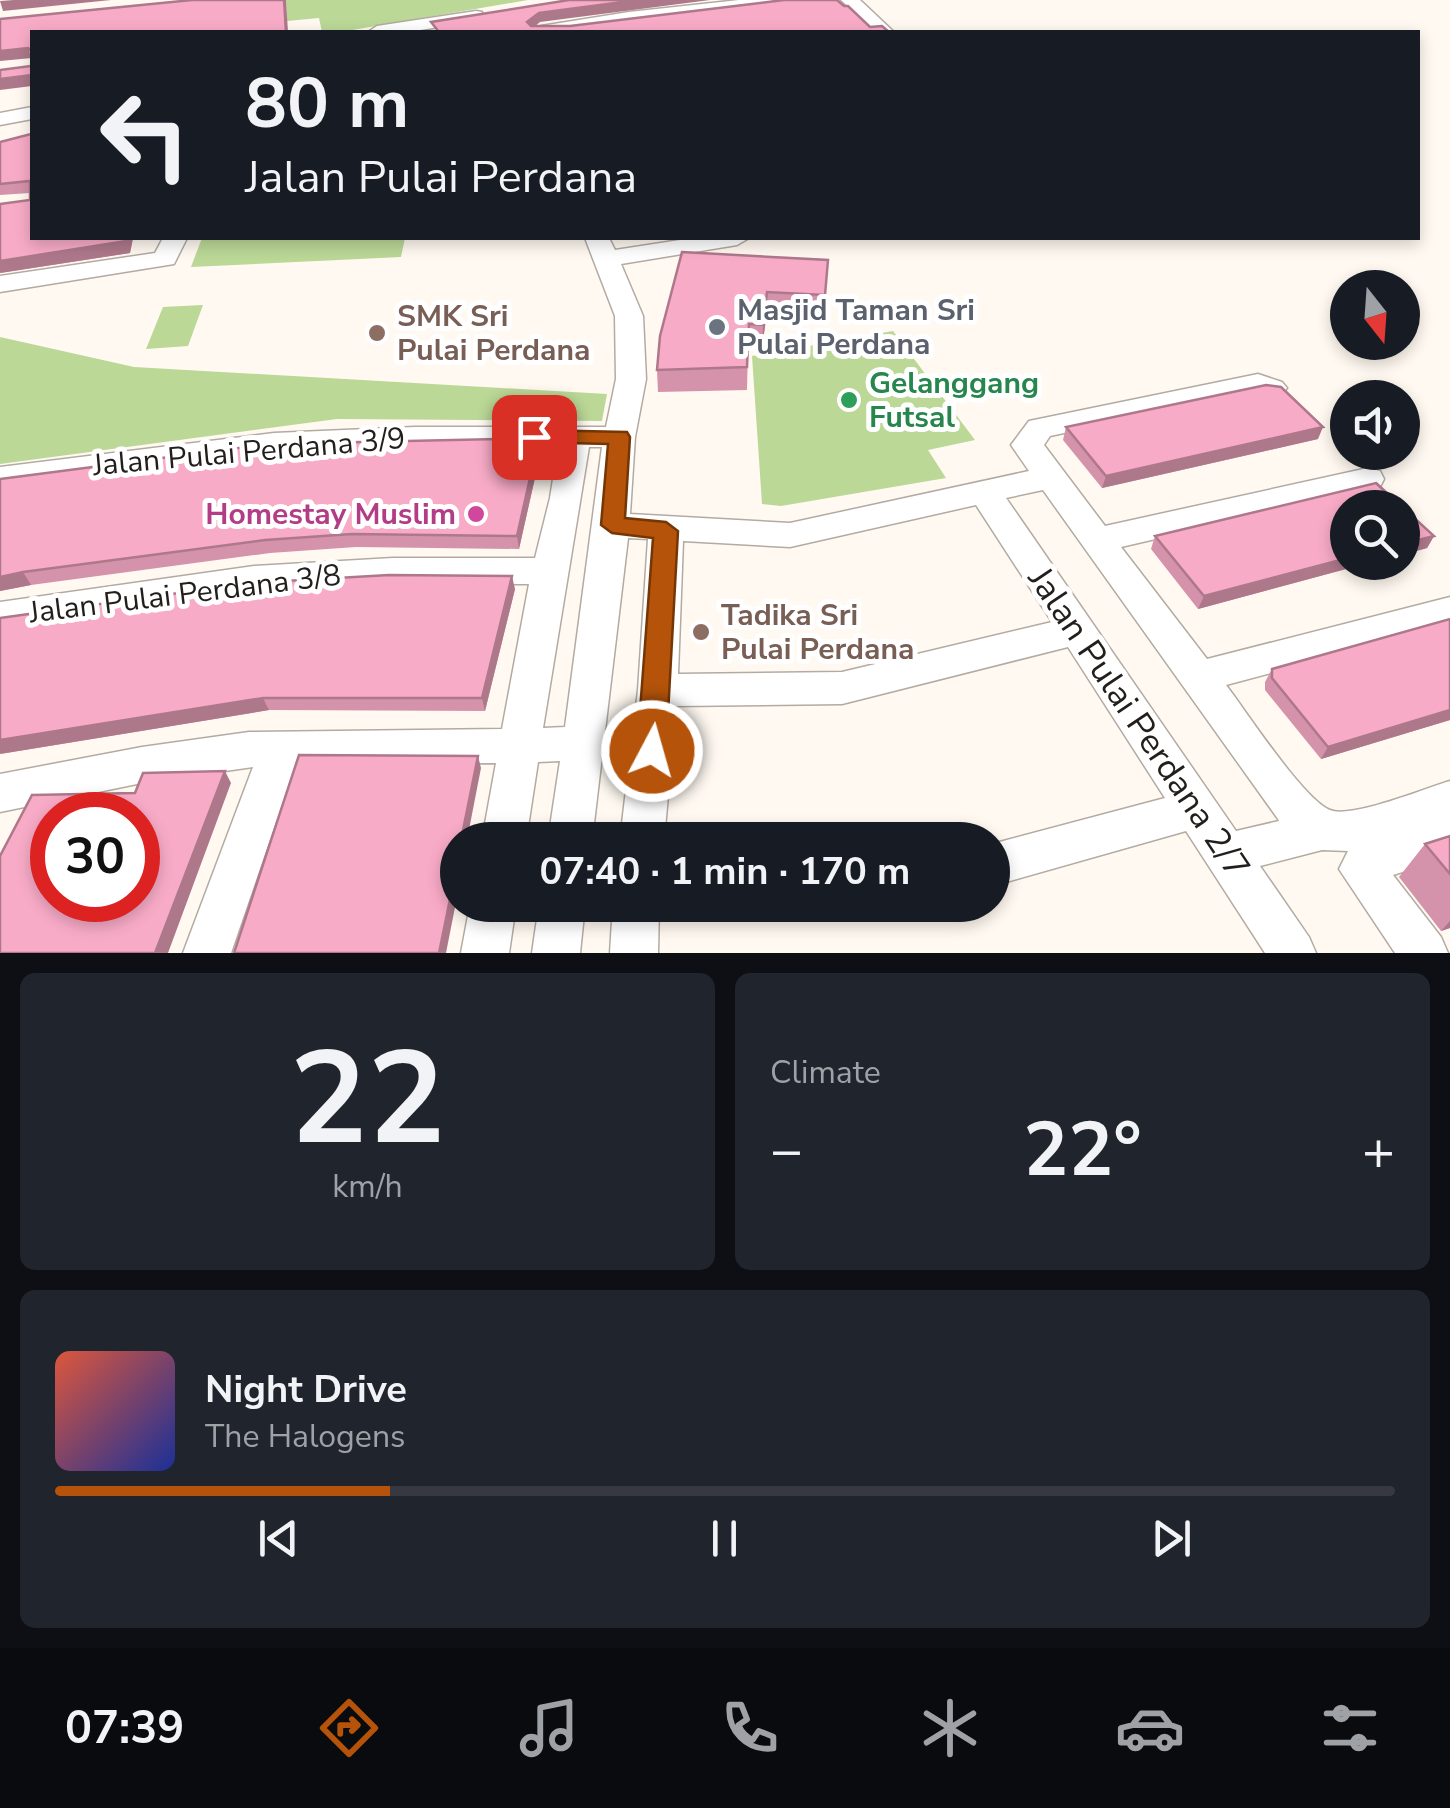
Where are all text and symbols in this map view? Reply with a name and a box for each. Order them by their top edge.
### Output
text: 80 m [245,56,409,152]
icon: left [80,70,210,200]
text: Jalan Pulai Perdana [245,147,637,208]
north arrow [1330,270,1420,360]
map controls [1330,270,1420,580]
place label: Masjid Taman Sri Pulai Perdana [737,290,975,365]
place label: SMK Sri Pulai Perdana [397,296,590,371]
marker: Masjid Taman Sri Pulai Perdana [706,316,728,338]
marker: SMK Sri Pulai Perdana [366,322,388,344]
place label: Gelanggang Futsal [869,363,1039,438]
button: sound [1330,380,1420,470]
marker: Gelanggang Futsal [838,389,860,411]
pin [492,395,577,480]
icon: arrive [507,410,562,465]
street label: Jalan Pulai Perdana 3/9 [90,418,407,486]
button: search [1330,490,1420,580]
place label: Homestay Muslim [205,494,456,535]
marker: Homestay Muslim [465,503,487,525]
street label: Jalan Pulai Perdana 3/8 [26,555,343,634]
street label: Jalan Pulai Perdana 2/7 [1017,557,1261,888]
place label: Tadika Sri Pulai Perdana [721,595,914,670]
marker: Tadika Sri Pulai Perdana [690,621,712,643]
position arrow [600,699,704,803]
speed limit sign: 30 [30,792,160,922]
text: 07:40 · 1 min · 170 m [540,846,910,897]
text: 22 [289,1011,446,1188]
text: Climate [770,1051,881,1094]
text: 22° [1023,1099,1142,1201]
text: − [770,1113,803,1188]
text: + [1362,1113,1395,1188]
text: km/h [332,1165,403,1208]
text: Night Drive [205,1364,407,1415]
text: The Halogens [205,1415,405,1458]
icon: previous [251,1511,306,1566]
icon: pause [697,1511,752,1566]
icon: next [1144,1511,1199,1566]
icon: directions [314,1693,384,1763]
icon: music [514,1693,584,1763]
icon: phone [715,1693,785,1763]
icon: climate [915,1693,985,1763]
icon: car [1115,1693,1185,1763]
icon: filters [1315,1693,1385,1763]
text: 07:39 [65,1698,184,1759]

